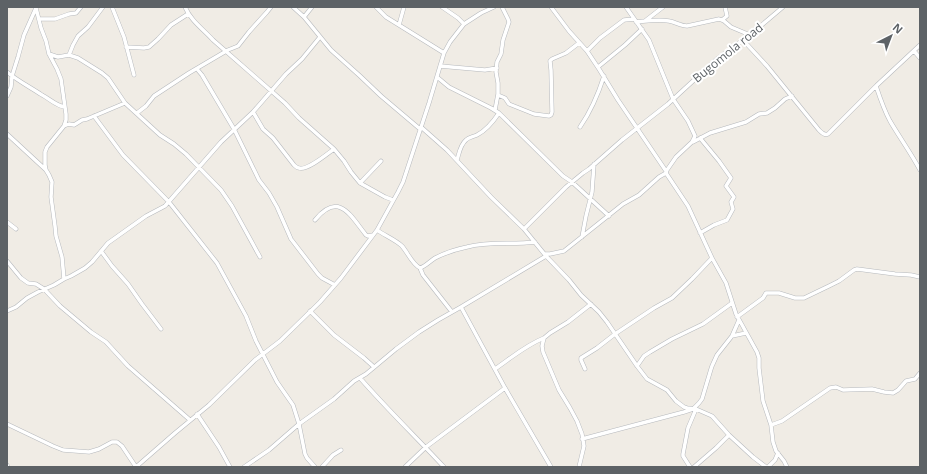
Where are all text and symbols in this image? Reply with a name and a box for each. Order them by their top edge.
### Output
north arrow [871,16,911,56]
street label: Bugomola road [689,19,767,86]
text: N [890,20,906,37]

